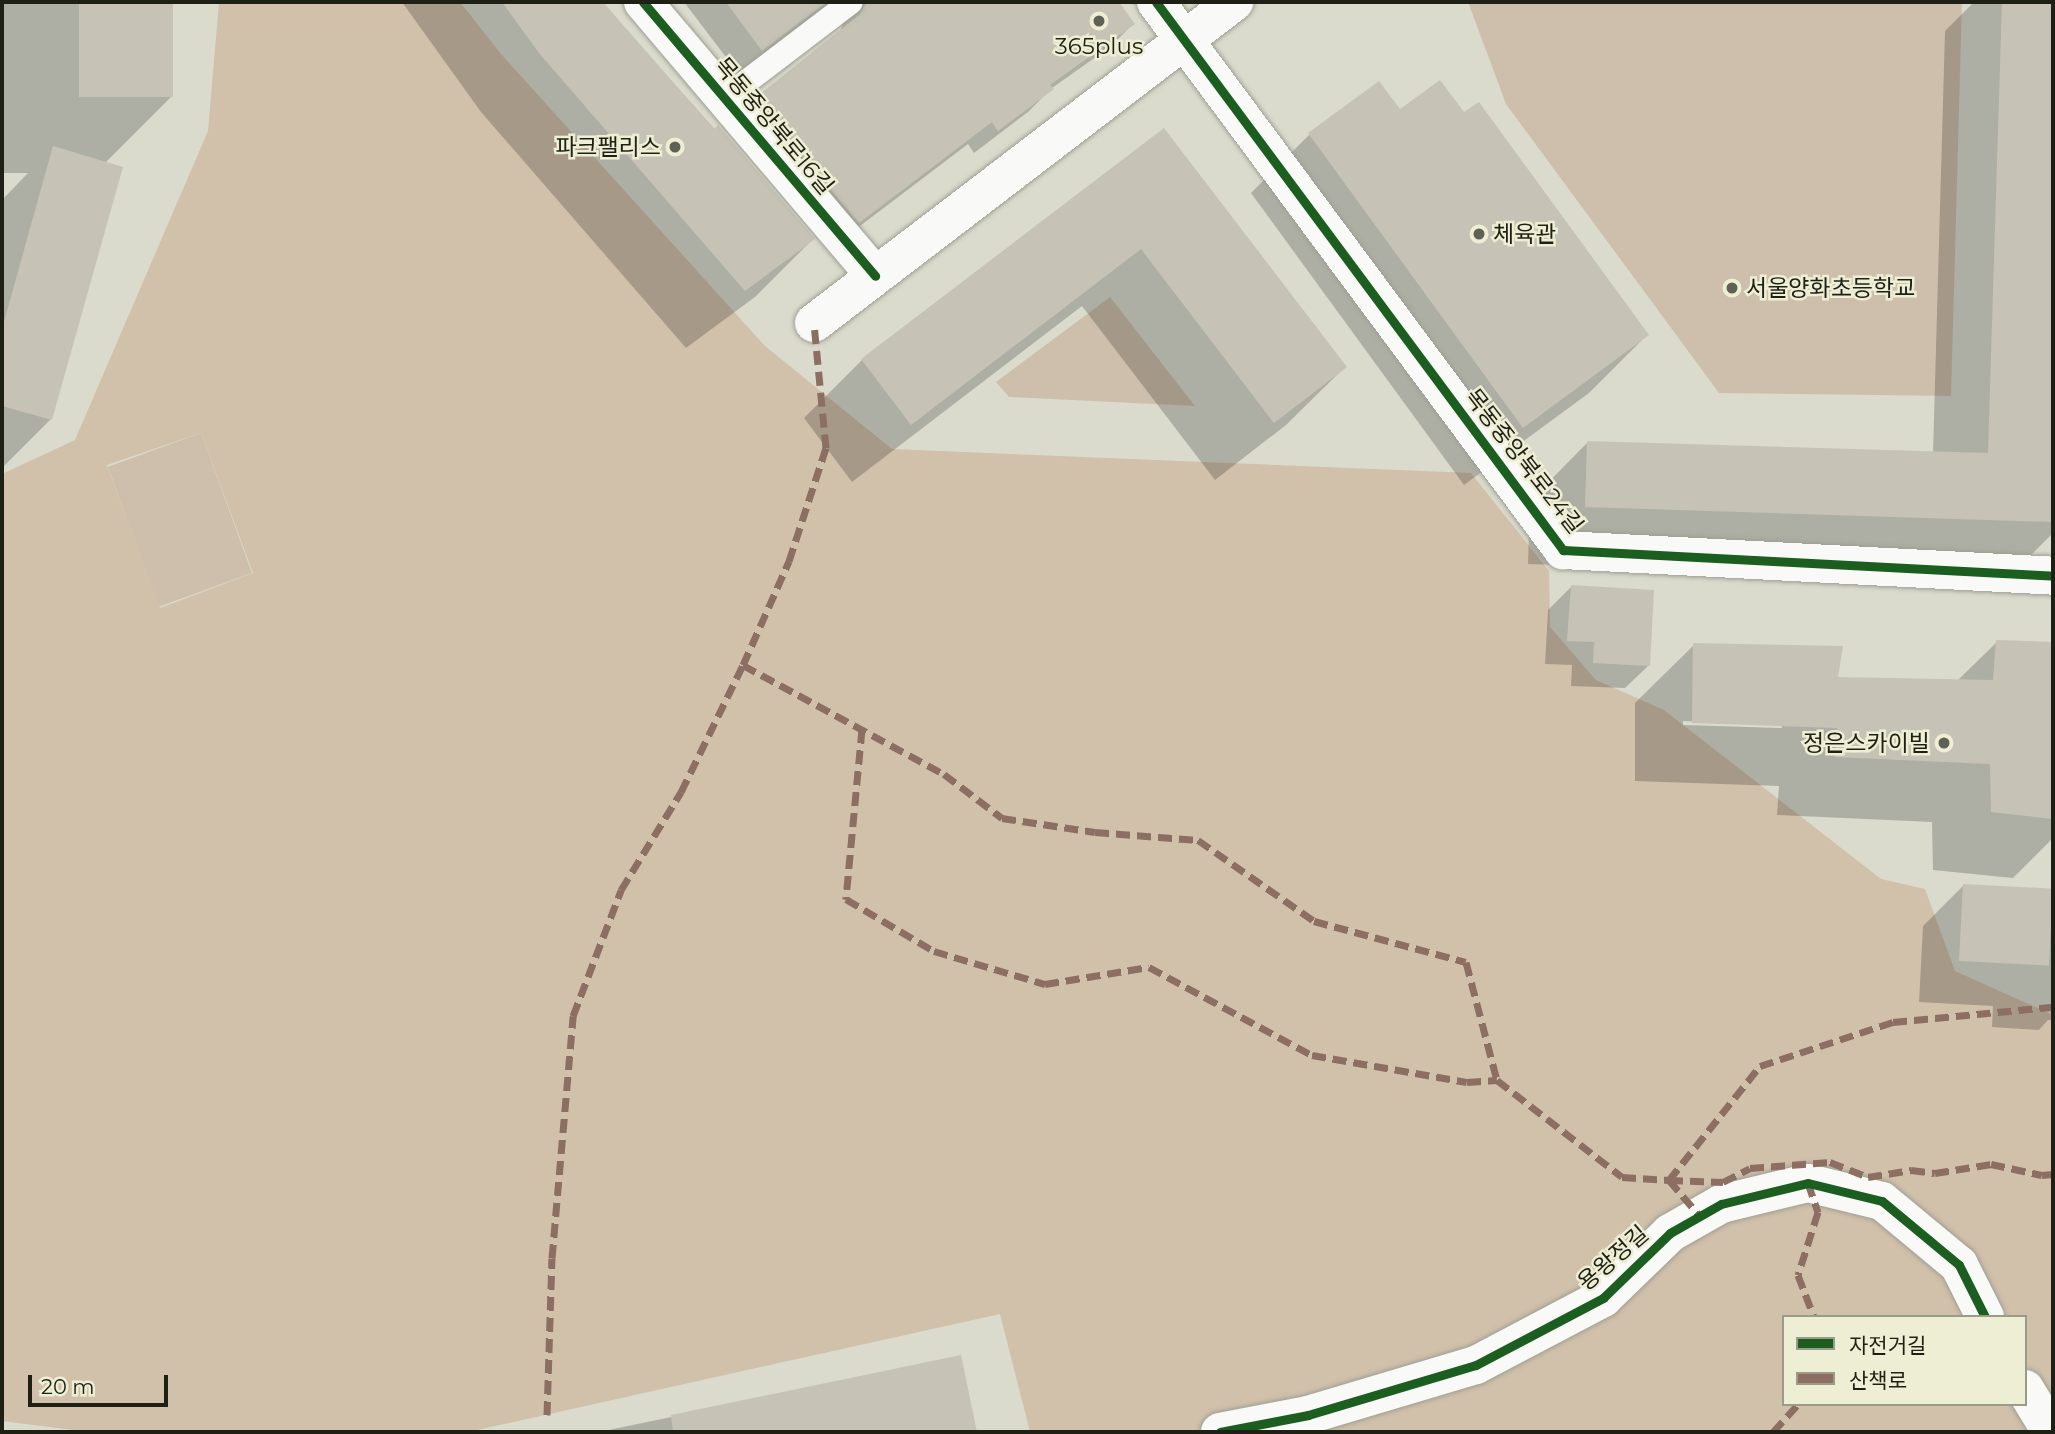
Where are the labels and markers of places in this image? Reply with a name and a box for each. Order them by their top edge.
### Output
marker: 365plus [1091,13,1107,29]
place label: 365plus [1055,32,1143,60]
place label: 파크팰리스 [555,133,661,161]
marker: 파크팰리스 [667,139,683,155]
place label: 체육관 [1493,220,1556,248]
marker: 체육관 [1471,226,1487,242]
place label: 서울양화초등학교 [1746,274,1915,302]
marker: 서울양화초등학교 [1724,280,1740,296]
place label: 정은스카이빌 [1803,729,1930,757]
marker: 정은스카이빌 [1936,735,1952,751]

